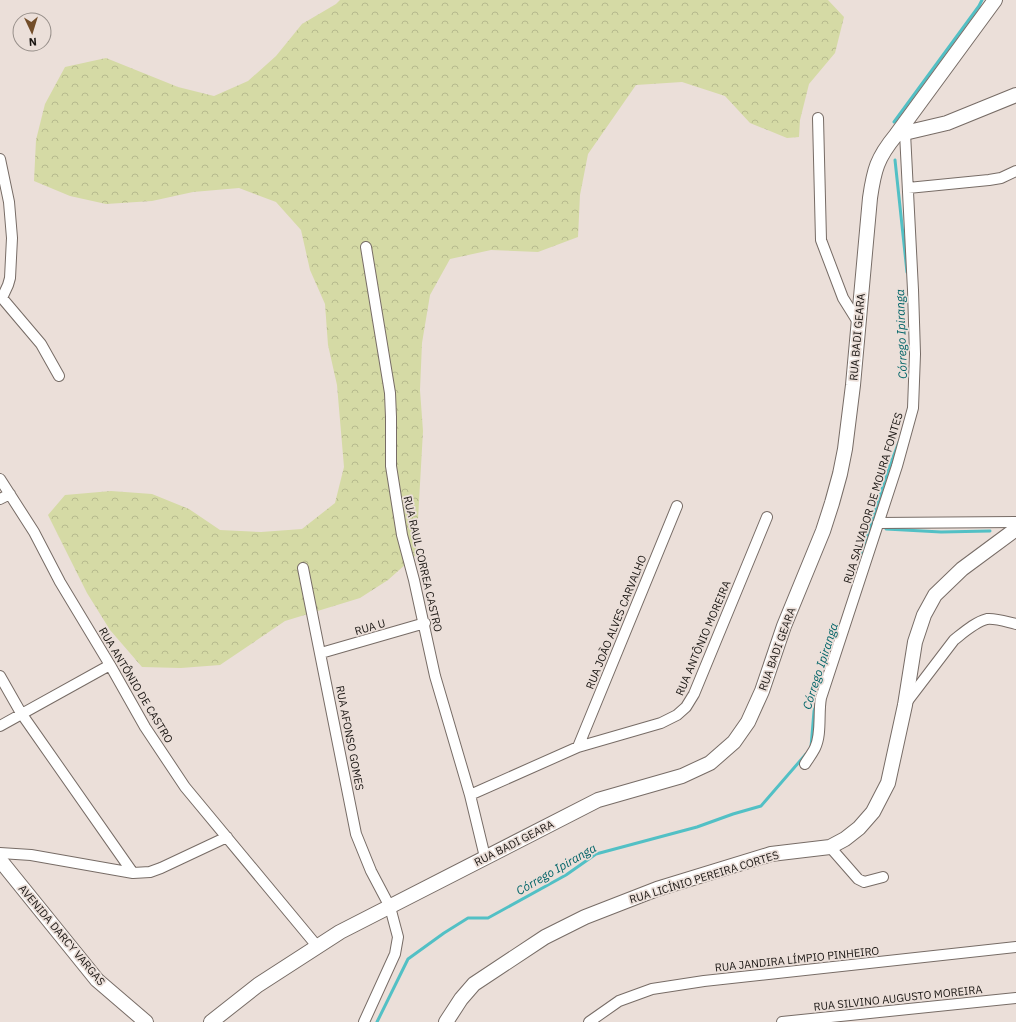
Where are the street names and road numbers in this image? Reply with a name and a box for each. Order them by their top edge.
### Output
street label: RUA BADI GEARA [846,293,868,381]
street label: RUA SALVADOR DE MOURA FONTES [840,411,906,585]
street label: RUA RAUL CORREA CASTRO [401,495,446,634]
street label: RUA JOÃO ALVES CARVALHO [583,553,649,691]
street label: RUA ANTÔNIO MOREIRA [672,578,734,698]
street label: RUA BADI GEARA [755,605,799,693]
street label: RUA U [353,616,387,638]
street label: RUA ANTÔNIO DE CASTRO [96,625,176,746]
street label: RUA AFONSO GOMES [333,684,367,792]
street label: RUA BADI GEARA [472,817,556,869]
street label: RUA LICÍNIO PEREIRA CORTES [628,848,780,906]
street label: AVENIDA DARCY VARGAS [16,882,108,988]
street label: RUA JANDIRA LÍMPIO PINHEIRO [714,943,880,975]
street label: RUA SILVINO AUGUSTO MOREIRA [813,982,983,1014]

